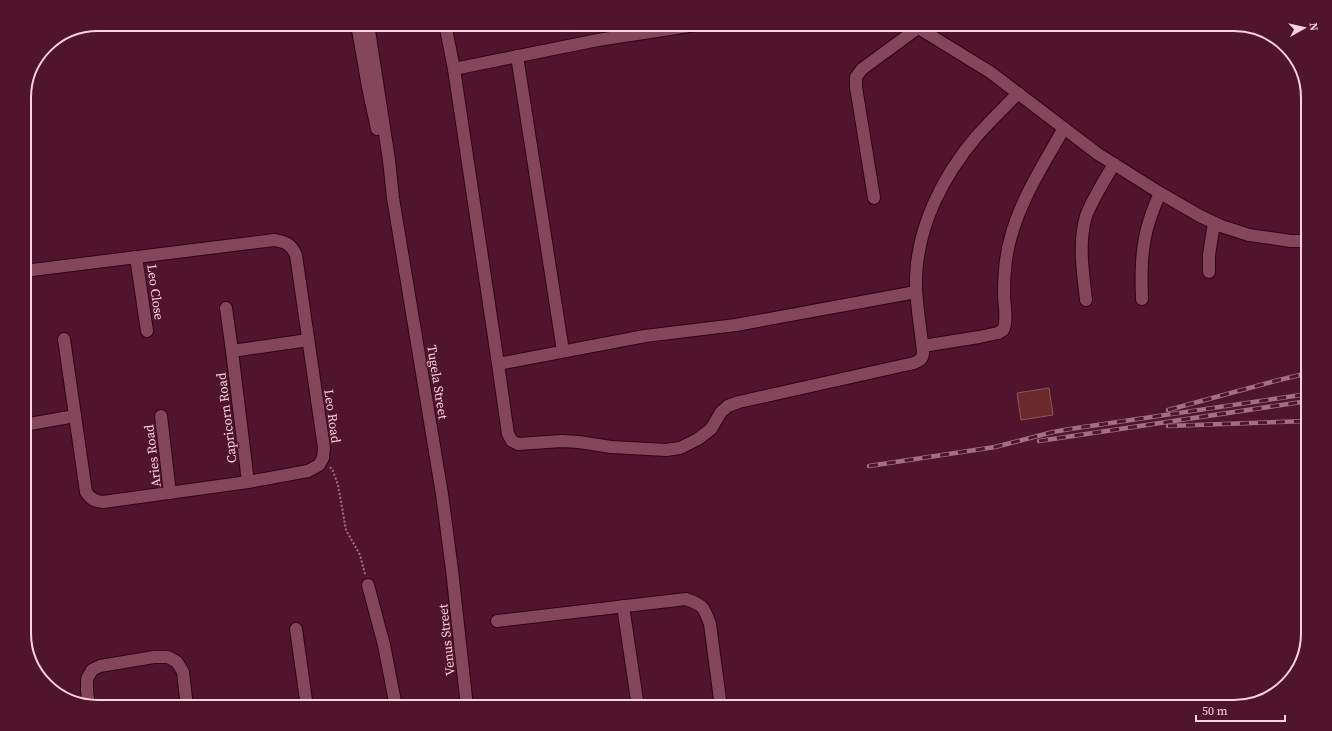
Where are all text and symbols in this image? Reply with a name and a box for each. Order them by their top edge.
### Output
north arrow [1284,8,1324,48]
text: N [1305,22,1321,32]
street label: Leo Close [143,263,168,321]
street label: Tugela Street [423,344,452,421]
street label: Capricorn Road [212,371,240,464]
street label: Leo Road [320,388,345,445]
street label: Aries Road [140,423,165,488]
street label: Venus Street [434,602,459,677]
scale bar [1196,697,1285,723]
text: 50 m [1202,703,1228,719]

